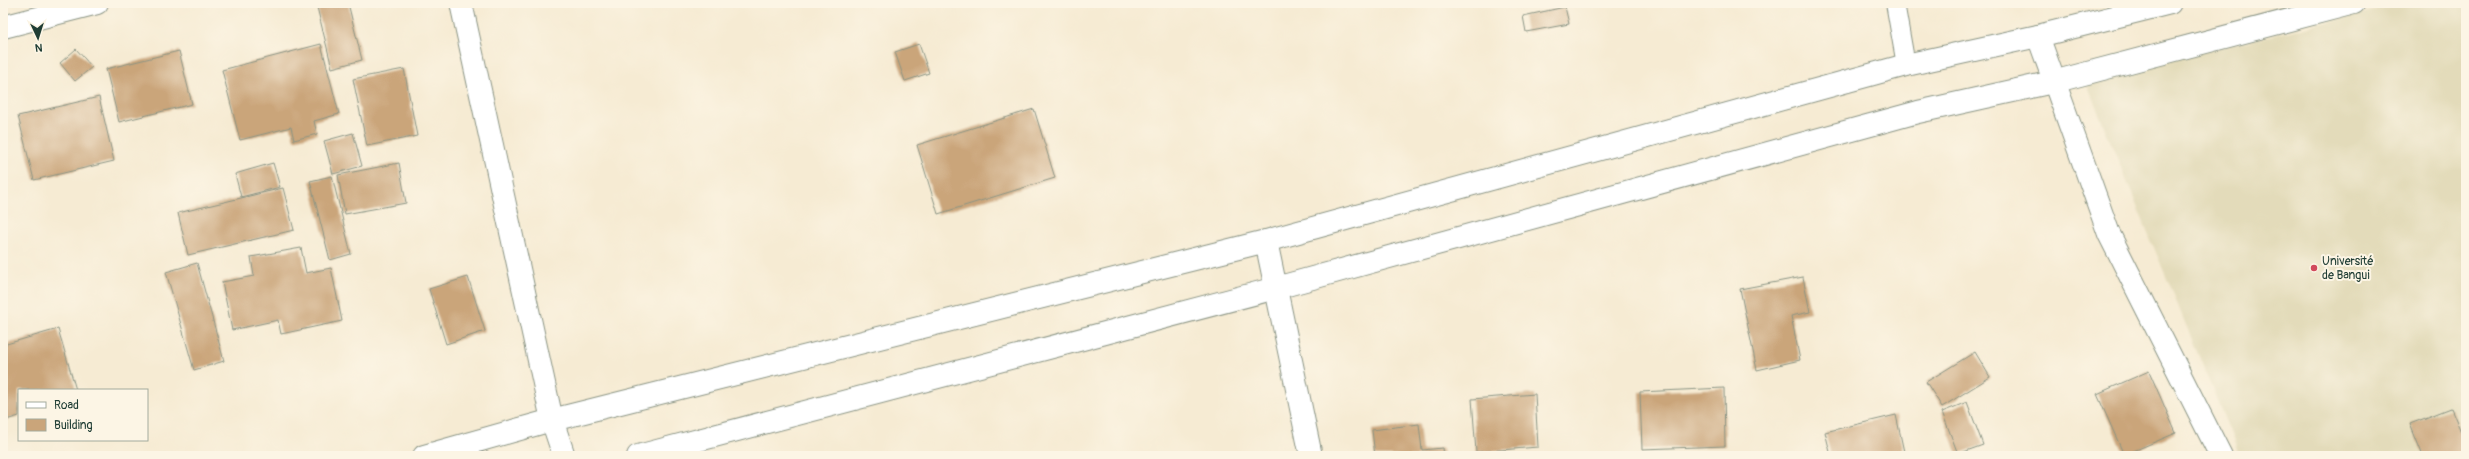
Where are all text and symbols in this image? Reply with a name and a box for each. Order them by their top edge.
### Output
north arrow [18,18,58,58]
text: N [34,41,43,54]
place label: Université de Bangui [2322,254,2374,283]
marker: Université de Bangui [2309,263,2319,273]
legend [18,389,148,441]
text: Road [54,398,79,413]
text: Building [54,418,93,433]

